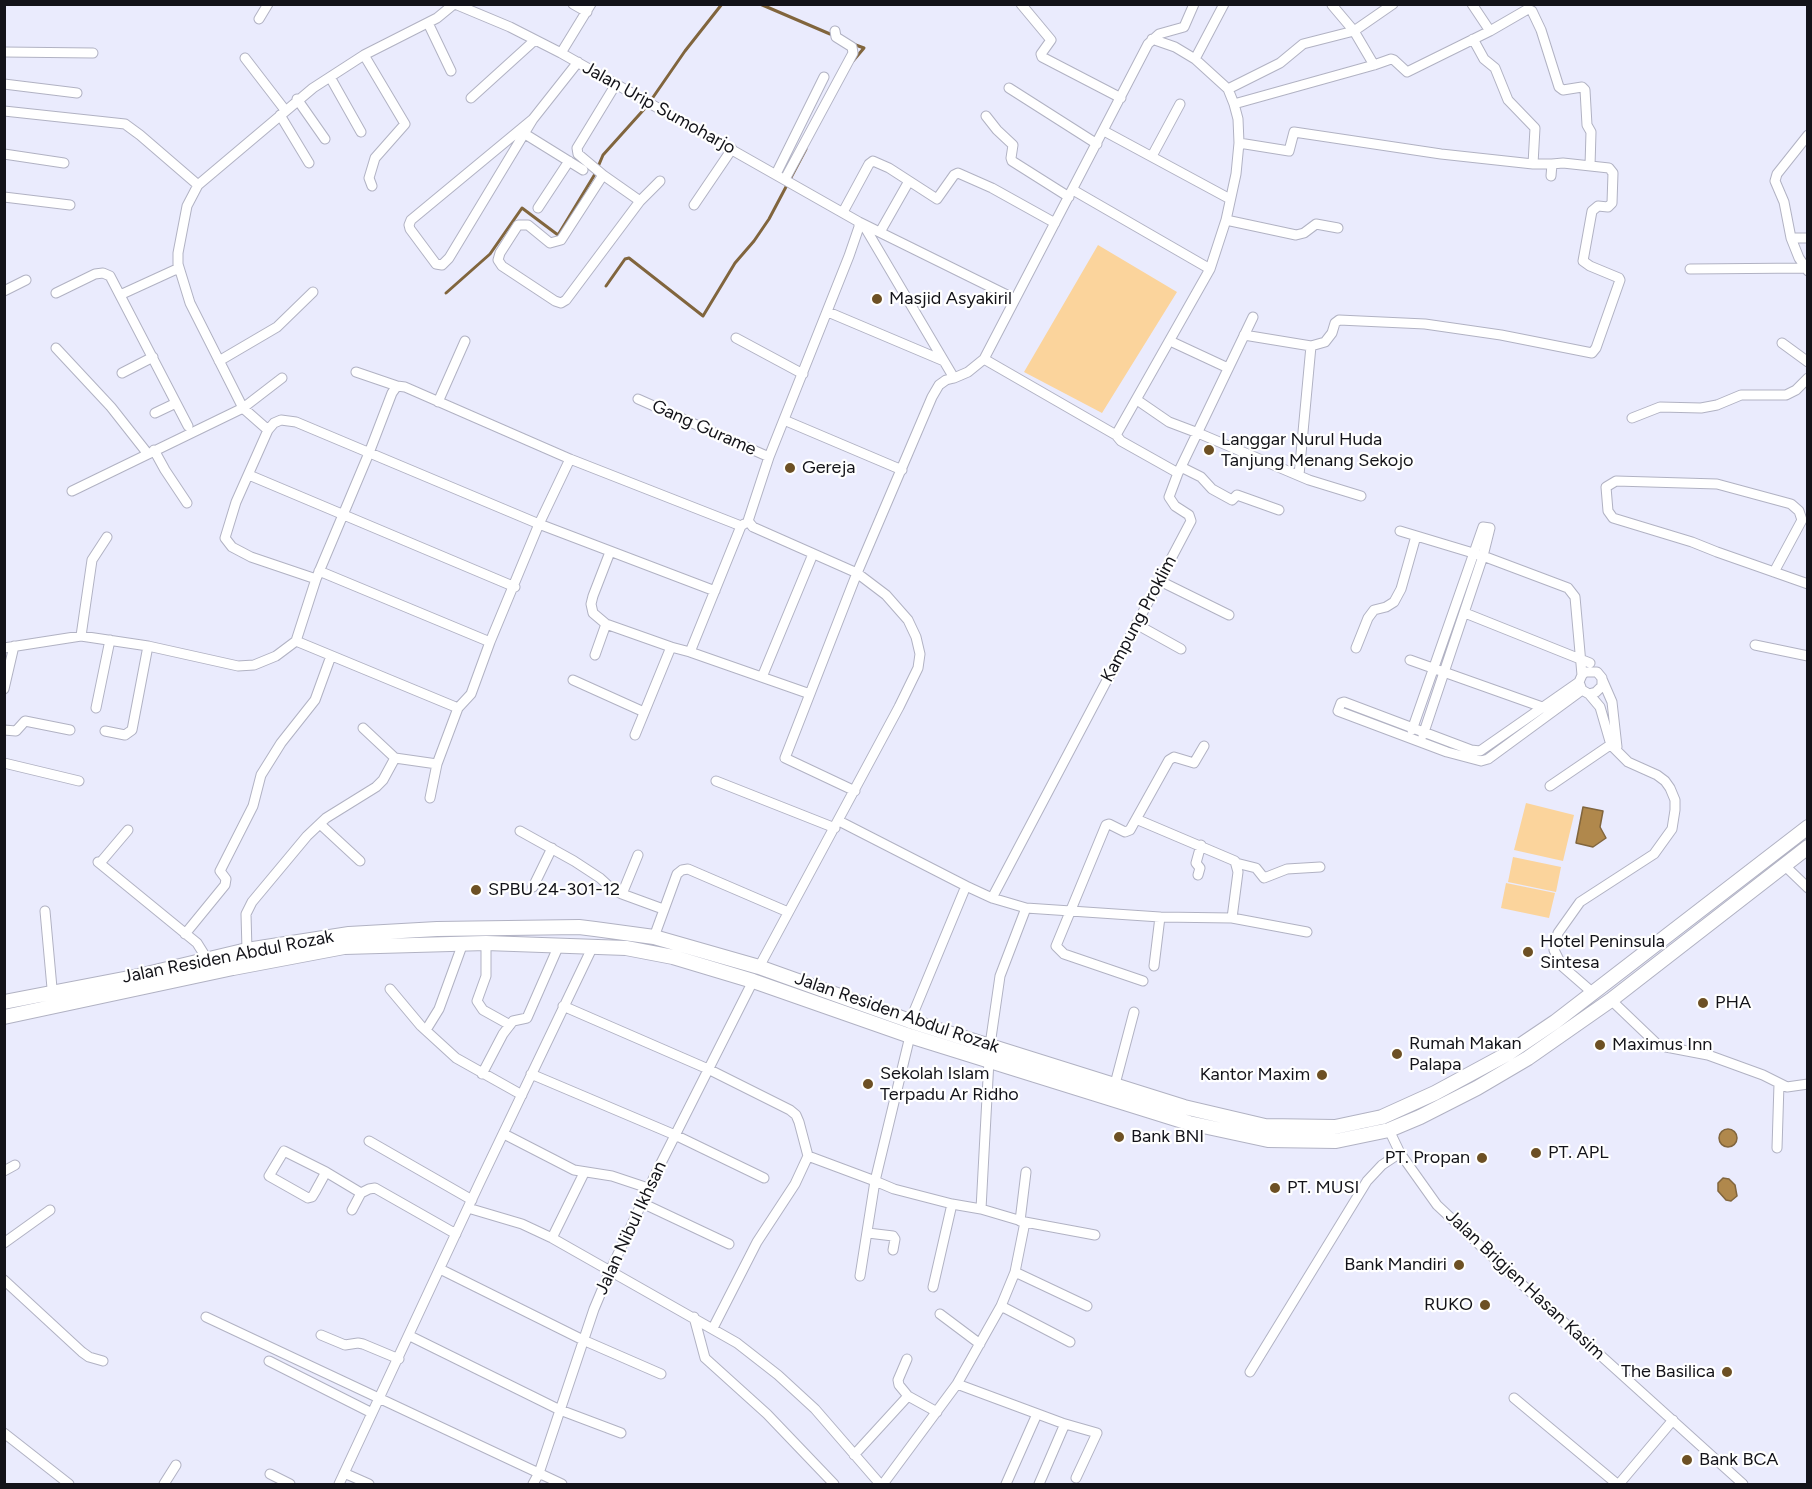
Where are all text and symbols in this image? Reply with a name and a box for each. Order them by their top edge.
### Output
street label: Jalan Urip Sumoharjo [579,57,739,159]
place label: Masjid Asyakiril [889,288,1012,310]
marker: Masjid Asyakiril [870,292,884,306]
street label: Gang Gurame [648,395,760,461]
place label: Langgar Nurul Huda Tanjung Menang Sekojo [1221,429,1413,472]
marker: Langgar Nurul Huda Tanjung Menang Sekojo [1202,443,1216,457]
place label: Gereja [802,457,855,479]
marker: Gereja [783,461,797,475]
street label: Kampung Proklim [1097,552,1181,686]
place label: SPBU 24-301-12 [488,879,620,901]
marker: SPBU 24-301-12 [469,883,483,897]
street label: Jalan Residen Abdul Rozak [121,926,335,988]
place label: Hotel Peninsula Sintesa [1540,931,1665,974]
marker: Hotel Peninsula Sintesa [1521,945,1535,959]
street label: Jalan Residen Abdul Rozak [792,968,1002,1058]
place label: PHA [1715,992,1751,1014]
marker: PHA [1696,996,1710,1010]
place label: Rumah Makan Palapa [1409,1033,1521,1076]
place label: Maximus Inn [1612,1034,1712,1056]
marker: Maximus Inn [1593,1038,1607,1052]
marker: Rumah Makan Palapa [1390,1047,1404,1061]
place label: Sekolah Islam Terpadu Ar Ridho [880,1063,1019,1106]
place label: Kantor Maxim [1200,1064,1310,1086]
marker: Kantor Maxim [1315,1068,1329,1082]
marker: Sekolah Islam Terpadu Ar Ridho [861,1077,875,1091]
place label: Bank BNI [1131,1126,1204,1148]
marker: Bank BNI [1112,1130,1126,1144]
place label: PT. APL [1548,1142,1609,1164]
marker: PT. APL [1529,1146,1543,1160]
place label: PT. Propan [1385,1147,1470,1169]
marker: PT. Propan [1475,1151,1489,1165]
street label: Jalan Nibul Ikhsan [591,1158,671,1298]
place label: PT. MUSI [1287,1177,1359,1199]
marker: PT. MUSI [1268,1181,1282,1195]
street label: Jalan Brigjen Hasan Kasim [1441,1206,1609,1364]
place label: Bank Mandiri [1344,1254,1447,1276]
marker: Bank Mandiri [1452,1258,1466,1272]
place label: RUKO [1424,1294,1473,1316]
marker: RUKO [1478,1298,1492,1312]
place label: The Basilica [1621,1361,1715,1383]
marker: The Basilica [1720,1365,1734,1379]
place label: Bank BCA [1699,1449,1779,1471]
marker: Bank BCA [1680,1453,1694,1467]

